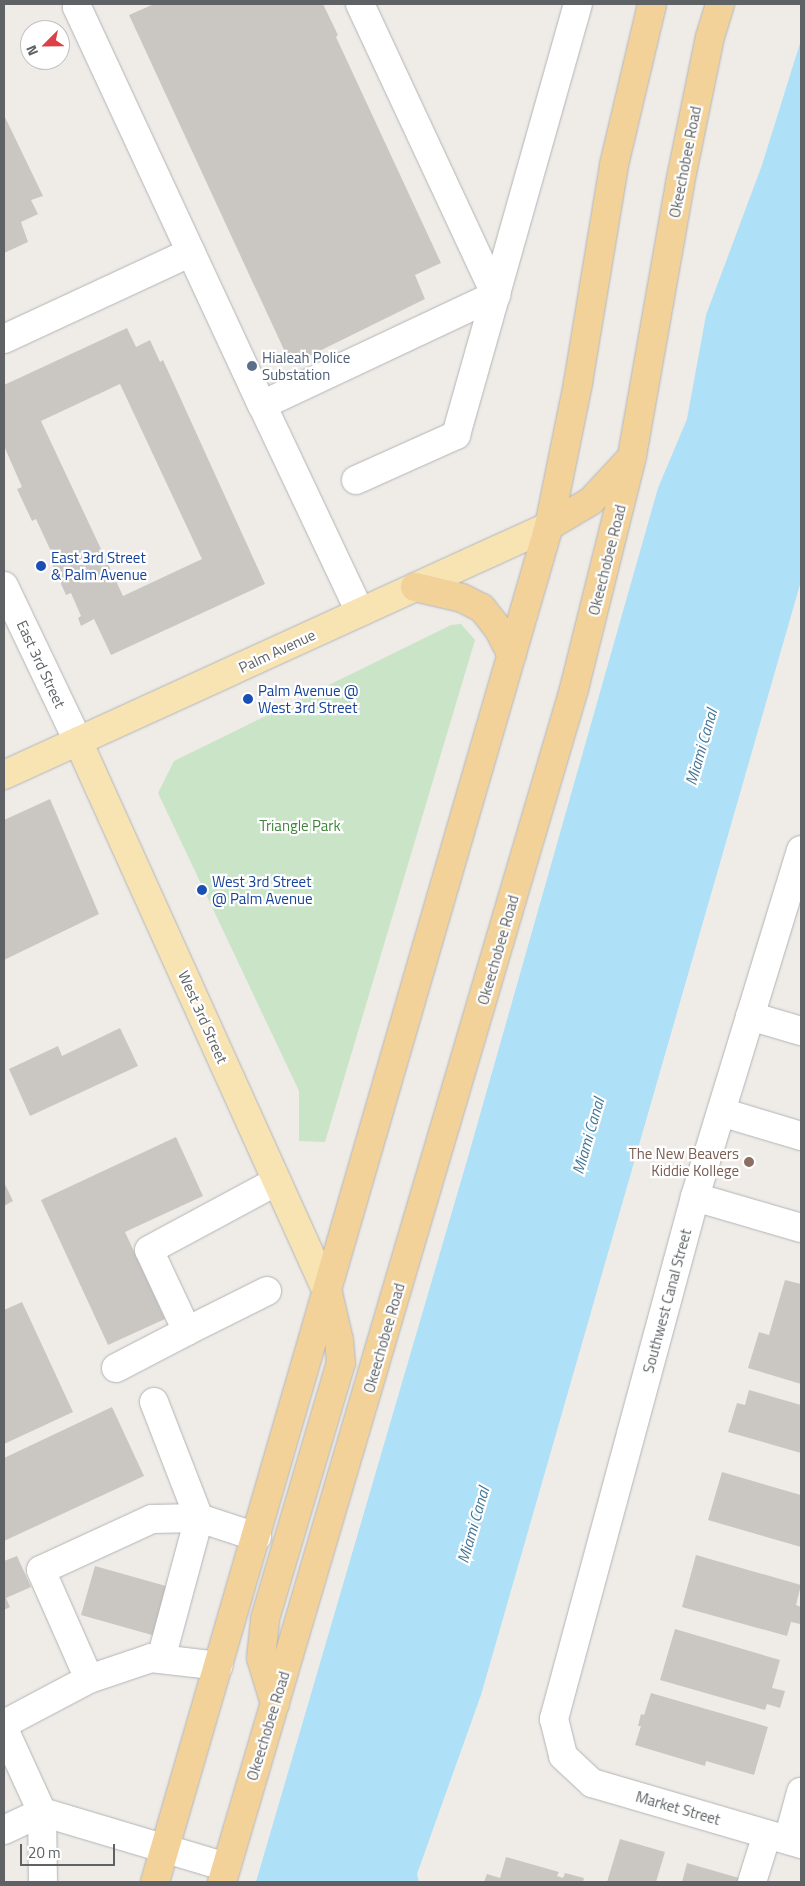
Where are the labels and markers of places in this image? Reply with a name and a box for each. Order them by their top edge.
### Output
place label: Hialeah Police Substation [262,348,350,383]
marker: Hialeah Police Substation [246,360,258,372]
place label: East 3rd Street & Palm Avenue [51,548,147,583]
marker: East 3rd Street & Palm Avenue [35,560,47,572]
place label: Palm Avenue @ West 3rd Street [258,681,359,716]
marker: Palm Avenue @ West 3rd Street [242,693,254,705]
place label: West 3rd Street @ Palm Avenue [212,872,313,907]
marker: West 3rd Street @ Palm Avenue [196,884,208,896]
place label: The New Beavers Kiddie Kollege [629,1144,739,1179]
marker: The New Beavers Kiddie Kollege [743,1156,755,1168]

